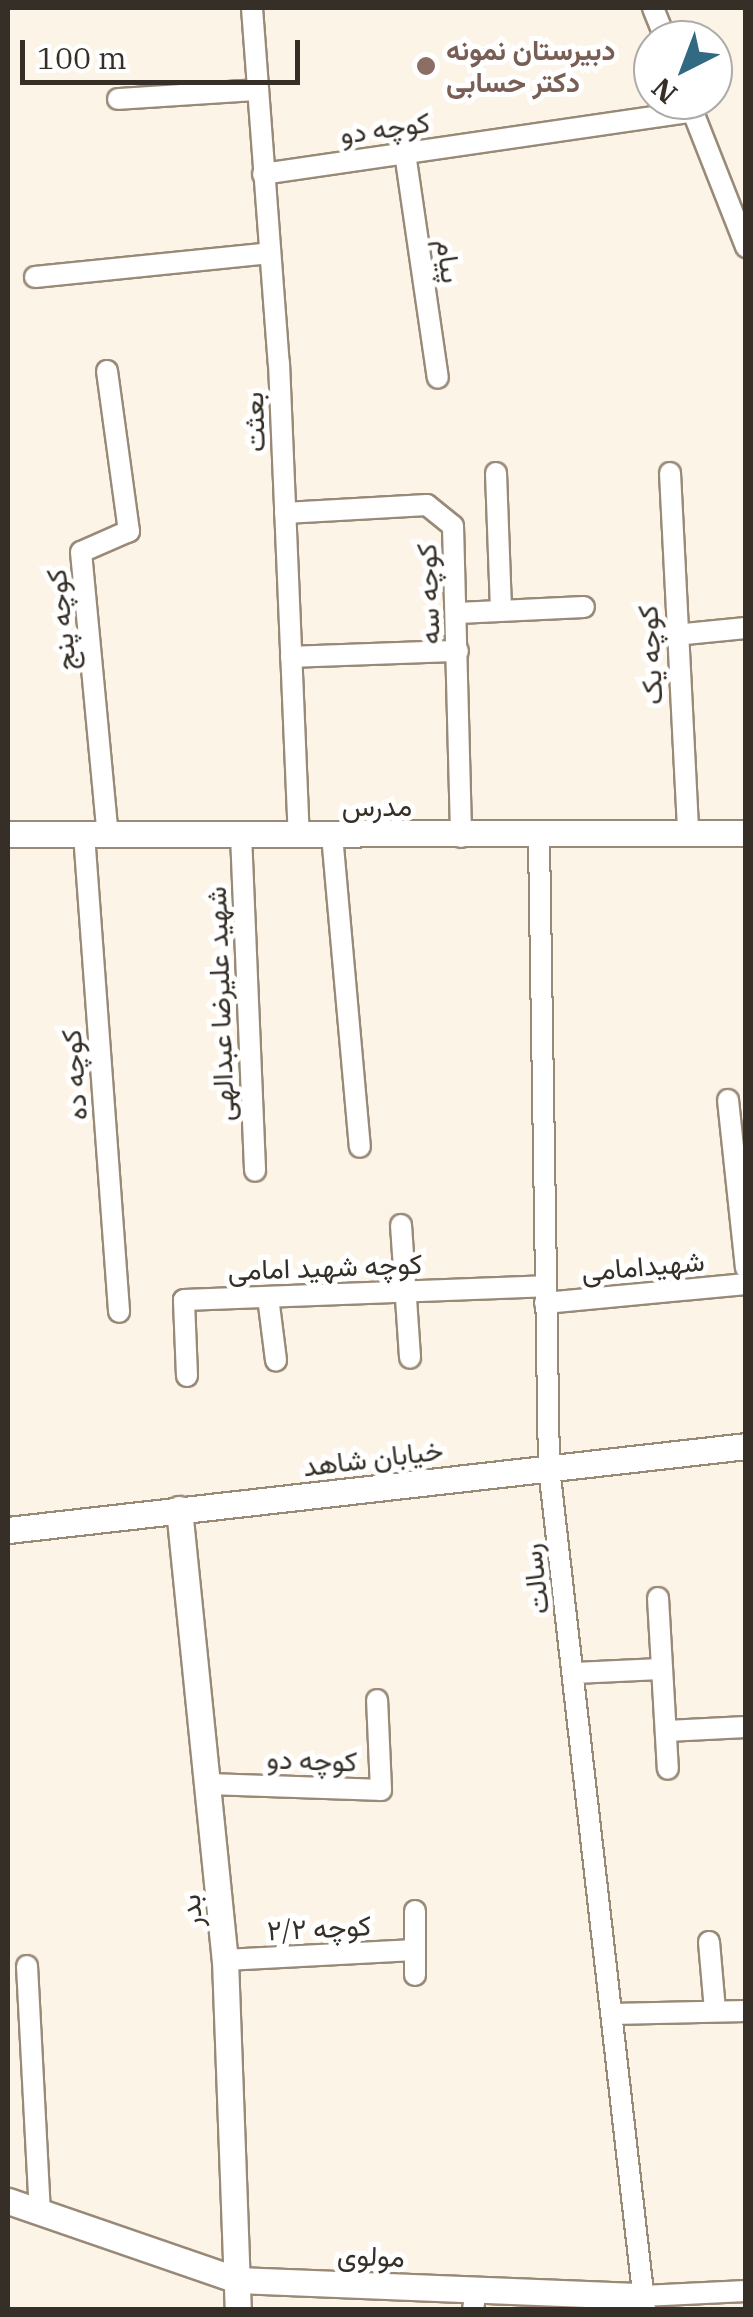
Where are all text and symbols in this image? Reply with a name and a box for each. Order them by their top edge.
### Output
scale bar [25,20,305,82]
north arrow [633,20,733,120]
place label: دبیرستان نمونه دکتر حسابی [446,33,615,99]
text: 100 m [37,38,127,77]
marker: دبیرستان نمونه دکتر حسابی [415,55,437,77]
text: N [643,70,685,112]
street label: کوچه دو [338,105,432,151]
street label: پیام [429,237,469,285]
street label: بعثت [236,391,272,453]
street label: کوچه سه [409,543,447,645]
street label: کوچه پنج [39,567,83,673]
street label: کوچه یک [631,604,669,706]
street label: مدرس [342,789,412,823]
street label: شهید علیرضا عبدالهی [199,886,241,1122]
street label: کوچه ده [54,1028,94,1122]
street label: شهیدامامی [580,1244,706,1288]
street label: کوچه شهید امامی [227,1247,423,1287]
street label: خیابان شاهد [301,1433,445,1483]
street label: رسالت [514,1542,556,1616]
street label: کوچه دو [266,1742,358,1778]
street label: بدر [173,1893,209,1929]
street label: کوچه ۲/۲ [266,1908,372,1948]
street label: مولوی [337,2238,405,2274]

